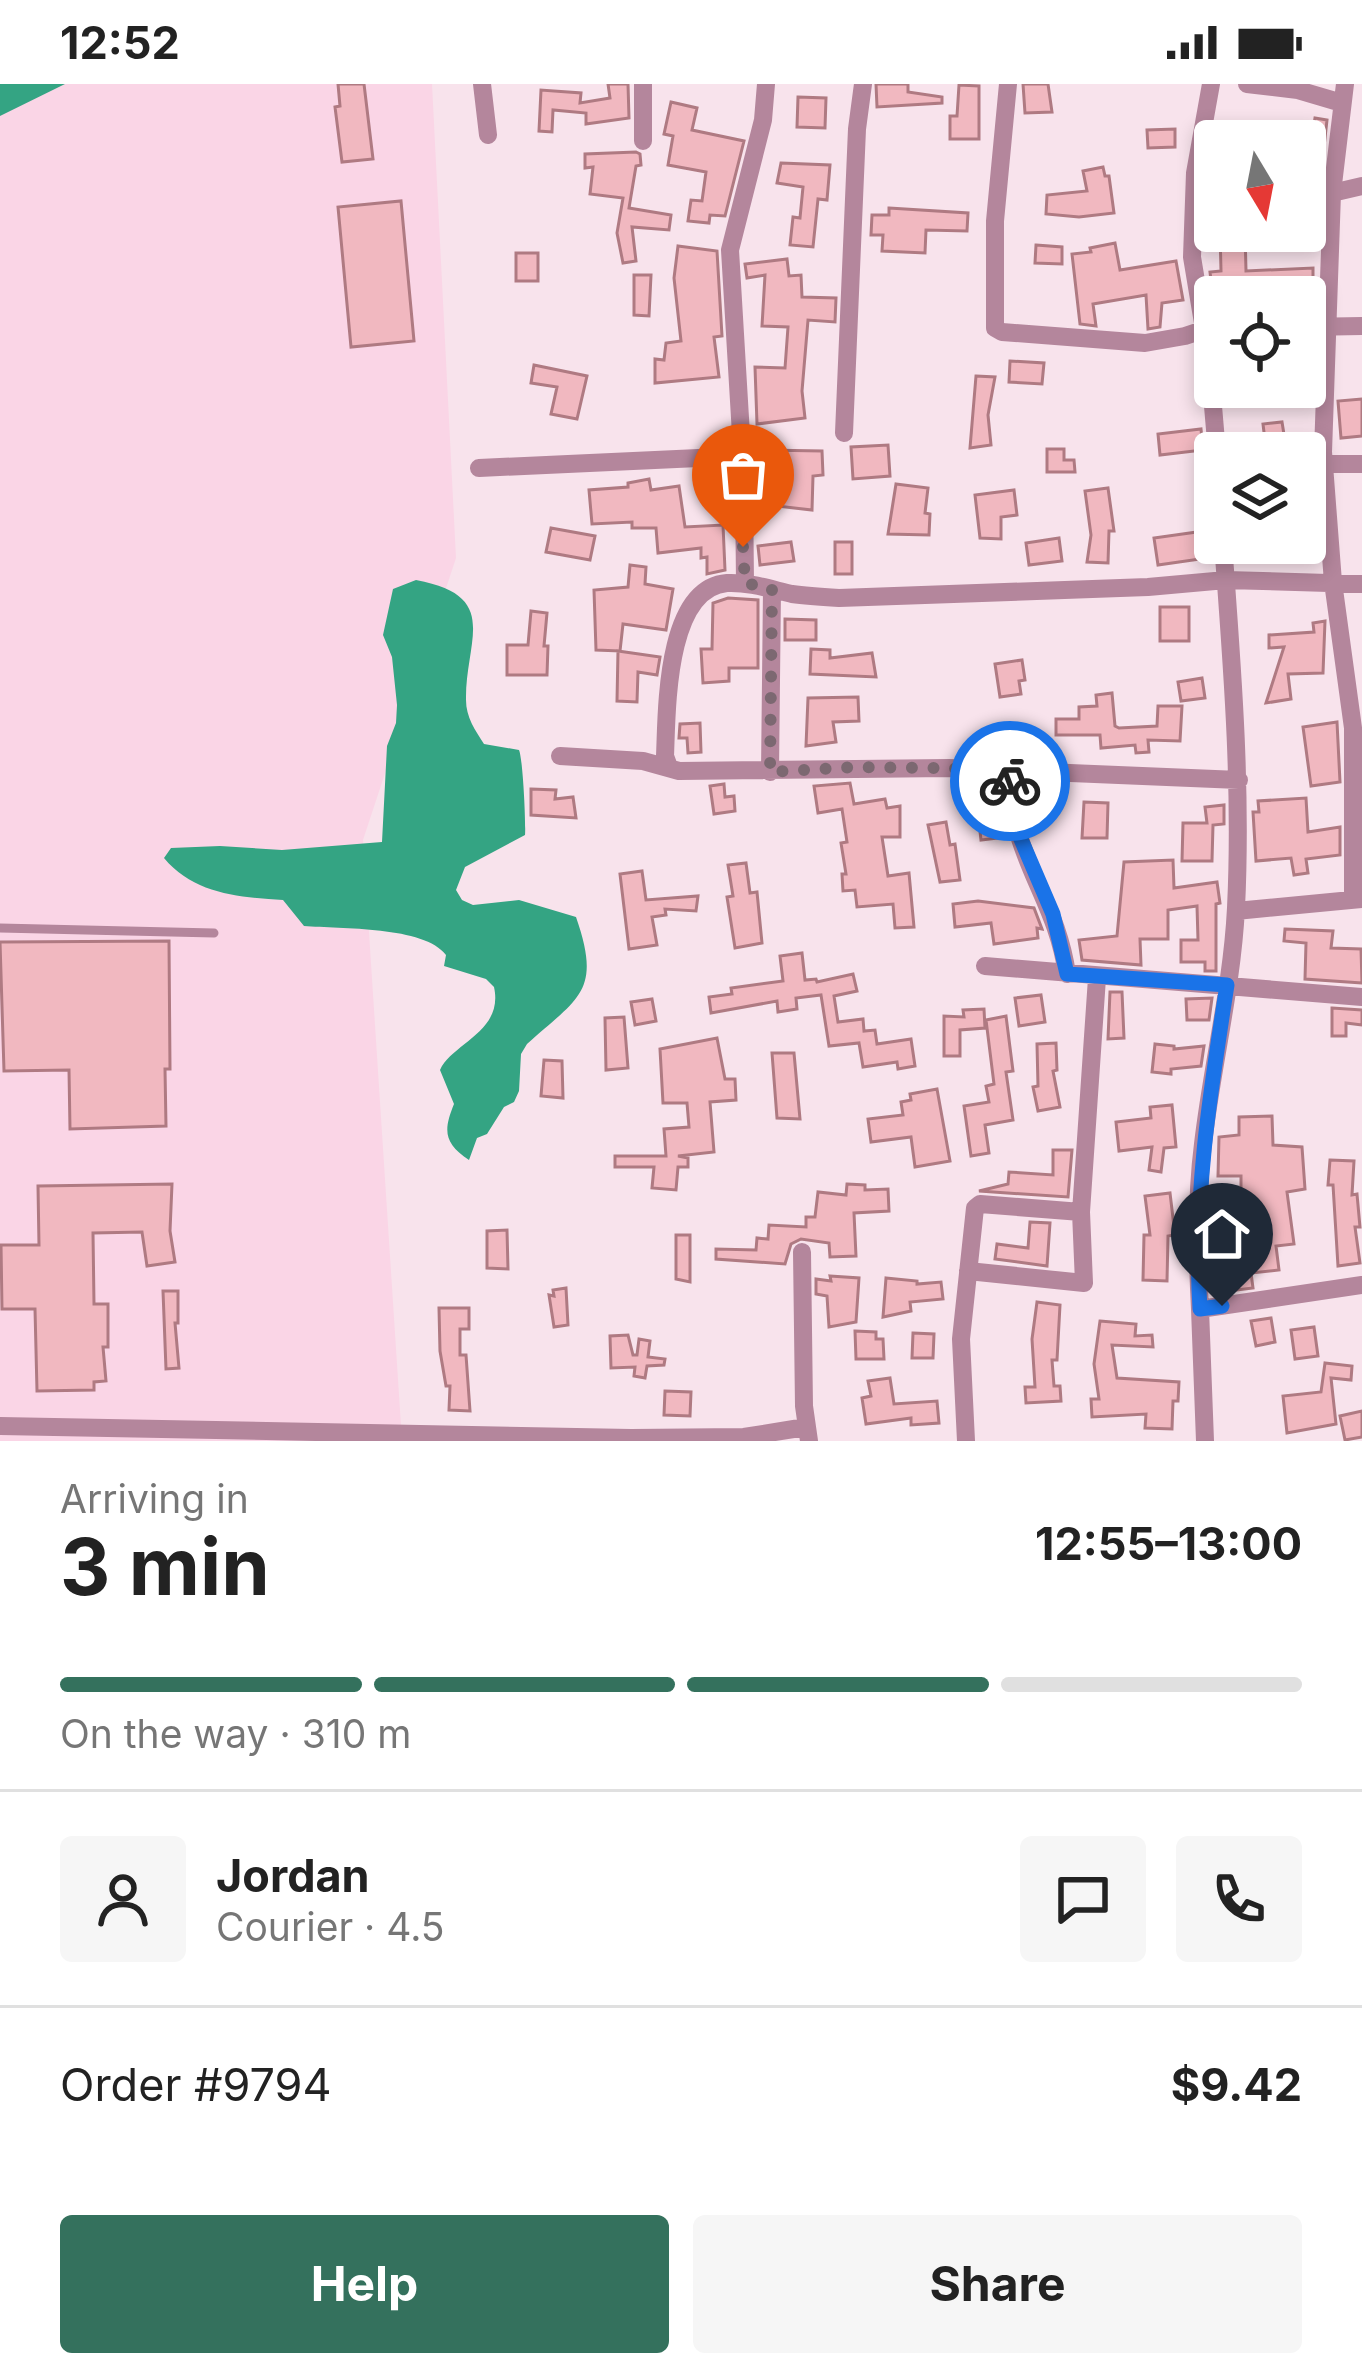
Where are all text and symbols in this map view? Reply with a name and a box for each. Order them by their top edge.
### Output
text: 12:52 [60,15,180,70]
north arrow [1194,120,1326,252]
map controls [1194,120,1326,564]
button: locate [1194,276,1326,408]
pin [692,424,794,547]
button: layers [1194,432,1326,564]
icon: bag [710,442,776,508]
courier [950,721,1070,841]
icon: bike [977,748,1043,814]
pin [1171,1183,1273,1306]
icon: home [1189,1201,1255,1267]
text: Arriving in [60,1475,249,1522]
text: 12:55–13:00 [1035,1516,1302,1571]
text: 3 min [60,1519,270,1614]
text: On the way · 310 m [60,1710,411,1757]
button: person [60,1836,186,1962]
button: chat [1020,1836,1146,1962]
button: phone [1176,1836,1302,1962]
text: Jordan [216,1848,370,1903]
text: Courier · 4.5 [216,1903,445,1950]
text: Order #9794 [60,2057,332,2112]
text: $9.42 [1171,2057,1302,2112]
button: Help [60,2215,669,2353]
button: Share [693,2215,1302,2353]

